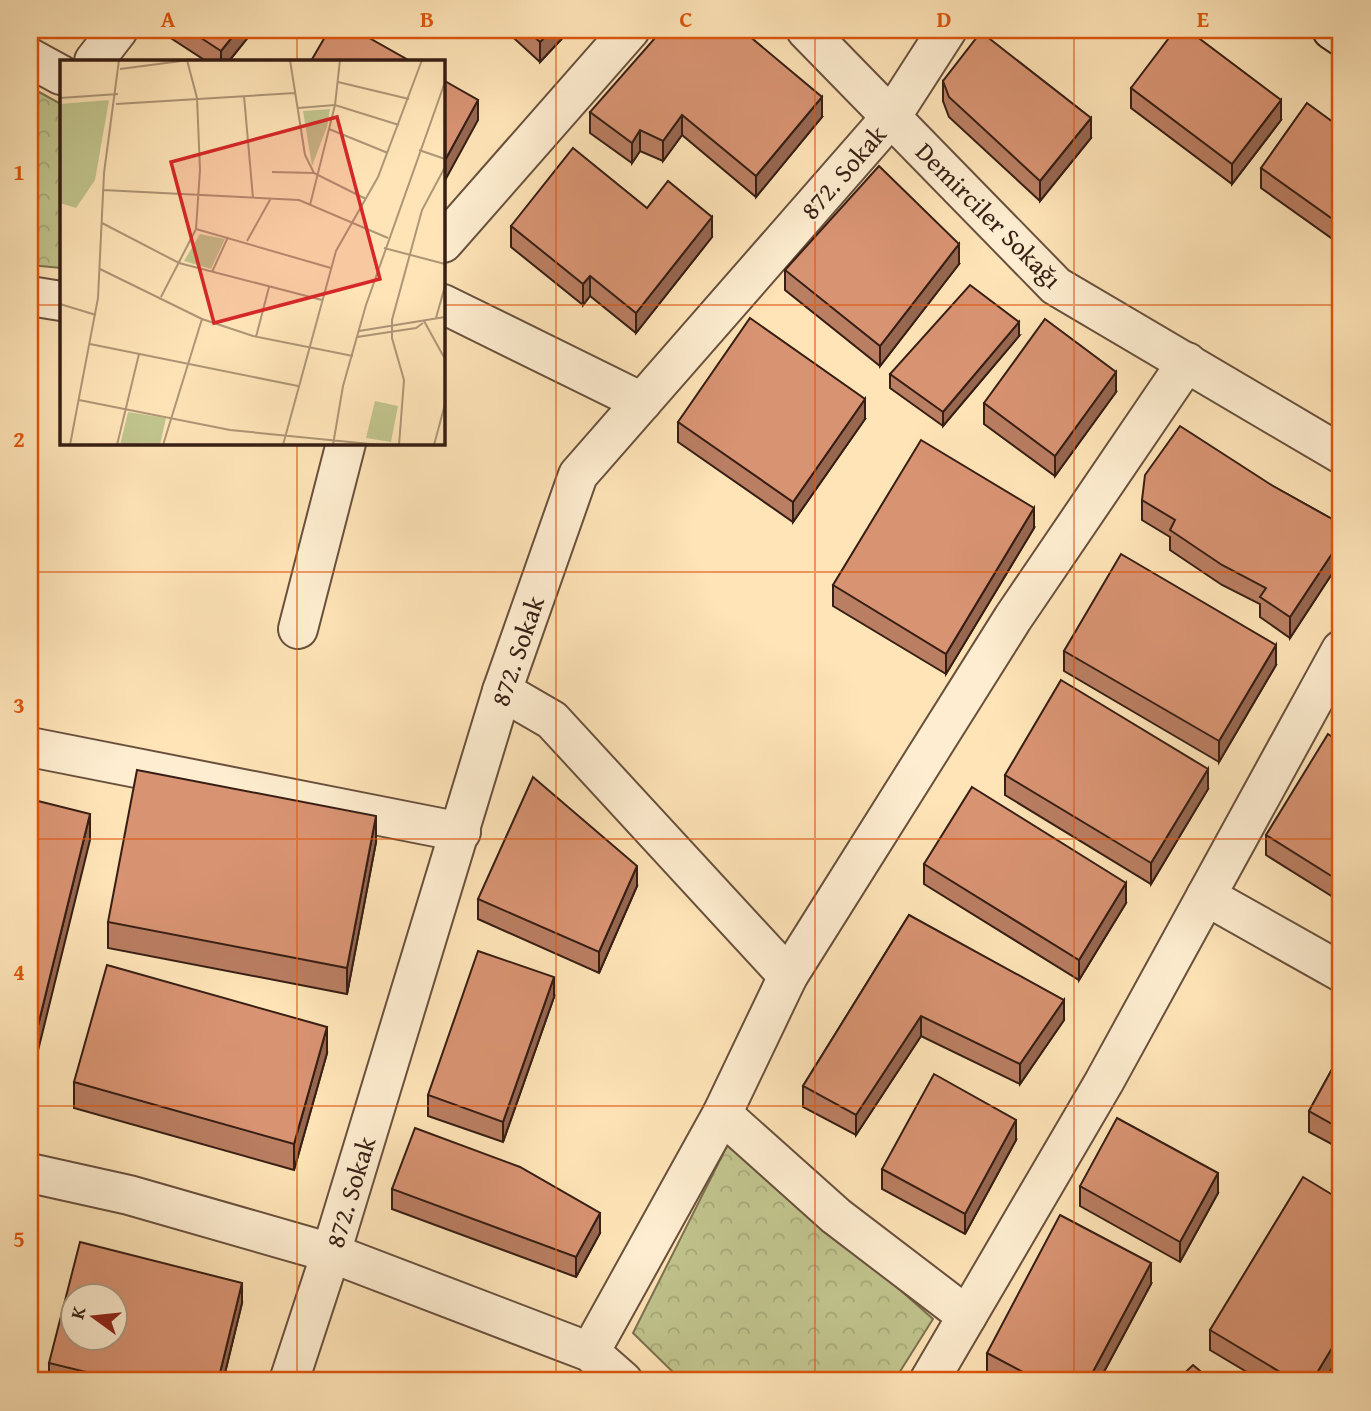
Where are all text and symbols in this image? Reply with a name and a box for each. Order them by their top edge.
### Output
text: A [161,2,176,35]
text: B [420,2,434,35]
text: C [679,2,693,35]
text: D [937,2,952,35]
text: E [1197,2,1209,35]
inset map [60,60,444,444]
street label: 872. Sokak [791,115,896,228]
street label: Demirciler Sokağı [907,133,1071,297]
text: 1 [13,155,25,188]
text: 2 [13,422,25,455]
street label: 872. Sokak [480,590,554,711]
text: 3 [13,688,25,721]
text: 4 [13,955,25,988]
street label: 872. Sokak [315,1131,386,1252]
text: 5 [13,1222,25,1255]
north arrow [60,1282,130,1352]
text: K [63,1303,93,1322]

